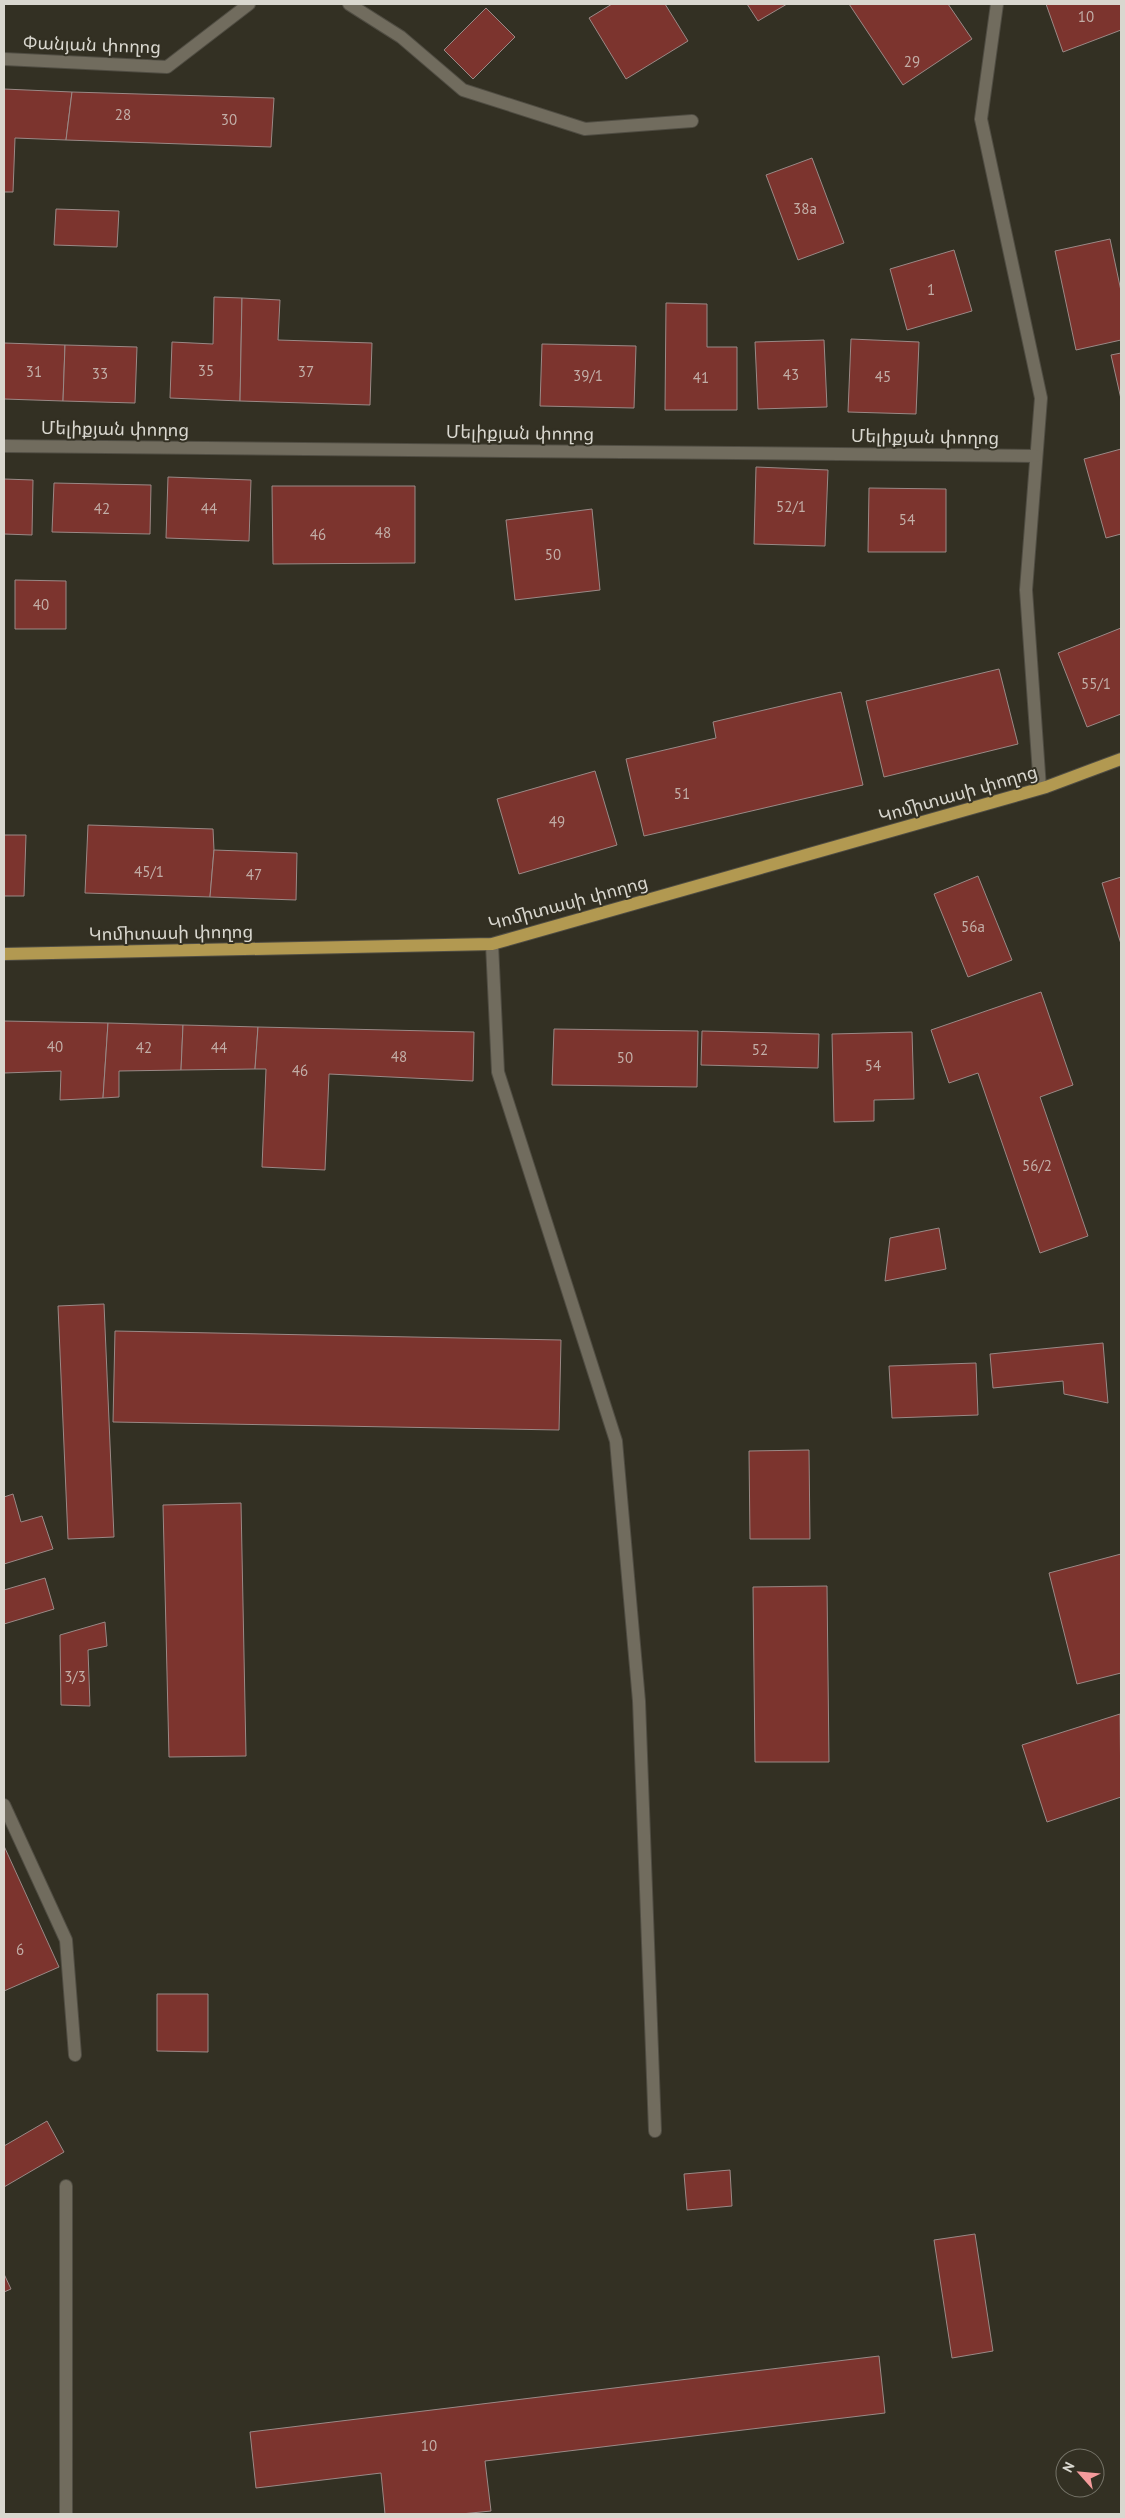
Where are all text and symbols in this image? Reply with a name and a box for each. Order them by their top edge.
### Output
house number: 10 [1078,7,1094,26]
street label: Փանյան փողոց [23,31,161,58]
house number: 29 [904,52,920,71]
house number: 28 [115,105,131,124]
house number: 30 [221,110,237,129]
house number: 38a [793,199,817,218]
house number: 1 [927,280,935,299]
house number: 35 [198,361,214,380]
house number: 31 [26,362,42,381]
house number: 37 [298,362,314,381]
house number: 33 [92,364,108,383]
house number: 43 [783,365,799,384]
house number: 39/1 [573,366,603,385]
house number: 45 [875,367,891,386]
house number: 41 [693,368,709,387]
street label: Մելիքյան փողոց [41,416,189,441]
street label: Մելիքյան փողոց [446,420,594,445]
street label: Մելիքյան փողոց [851,424,999,449]
house number: 52/1 [776,497,806,516]
house number: 42 [94,499,110,518]
house number: 44 [201,499,217,518]
house number: 54 [899,510,915,529]
house number: 48 [375,523,391,542]
house number: 46 [310,525,326,544]
house number: 50 [545,545,561,564]
house number: 40 [33,595,49,614]
house number: 55/1 [1081,674,1111,693]
street label: Կոմիտասի փողոց [876,760,1040,827]
house number: 51 [674,784,690,803]
house number: 49 [549,812,565,831]
house number: 45/1 [134,862,164,881]
house number: 47 [246,865,262,884]
street label: Կոմիտասի փողոց [486,870,650,935]
house number: 56а [961,917,985,936]
street label: Կոմիտասի փողոց [89,920,253,945]
house number: 40 [47,1037,63,1056]
house number: 42 [136,1038,152,1057]
house number: 44 [211,1038,227,1057]
house number: 52 [752,1040,768,1059]
house number: 48 [391,1047,407,1066]
house number: 50 [617,1048,633,1067]
house number: 54 [865,1056,881,1075]
house number: 46 [292,1061,308,1080]
house number: 56/2 [1022,1156,1052,1175]
house number: 3/3 [64,1667,86,1686]
house number: 6 [16,1940,24,1959]
house number: 10 [421,2436,437,2455]
north arrow [1055,2448,1105,2498]
text: N [1058,2459,1079,2475]

